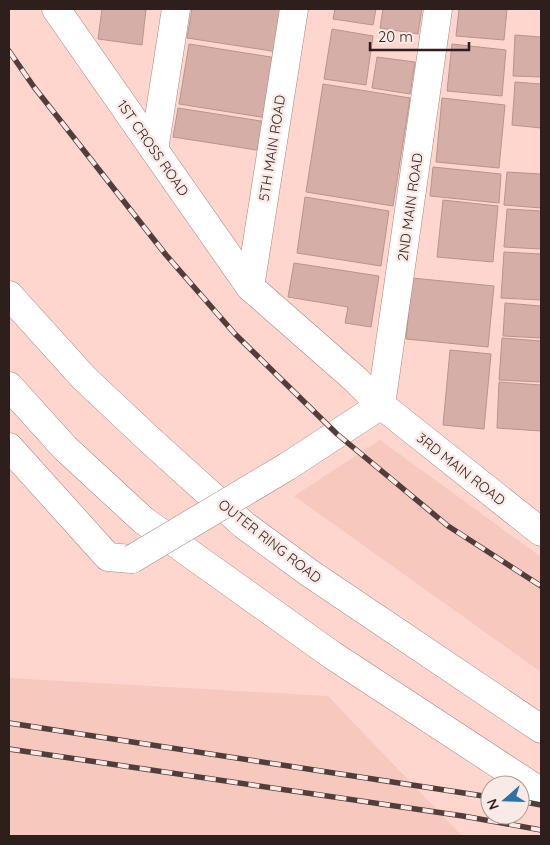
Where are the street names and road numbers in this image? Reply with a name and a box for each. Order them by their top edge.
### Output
street label: 5TH MAIN ROAD [255,94,289,202]
street label: 1ST CROSS ROAD [113,97,193,199]
street label: 2ND MAIN ROAD [394,152,426,262]
street label: 3RD MAIN ROAD [413,429,509,509]
street label: OUTER RING ROAD [215,495,325,587]

